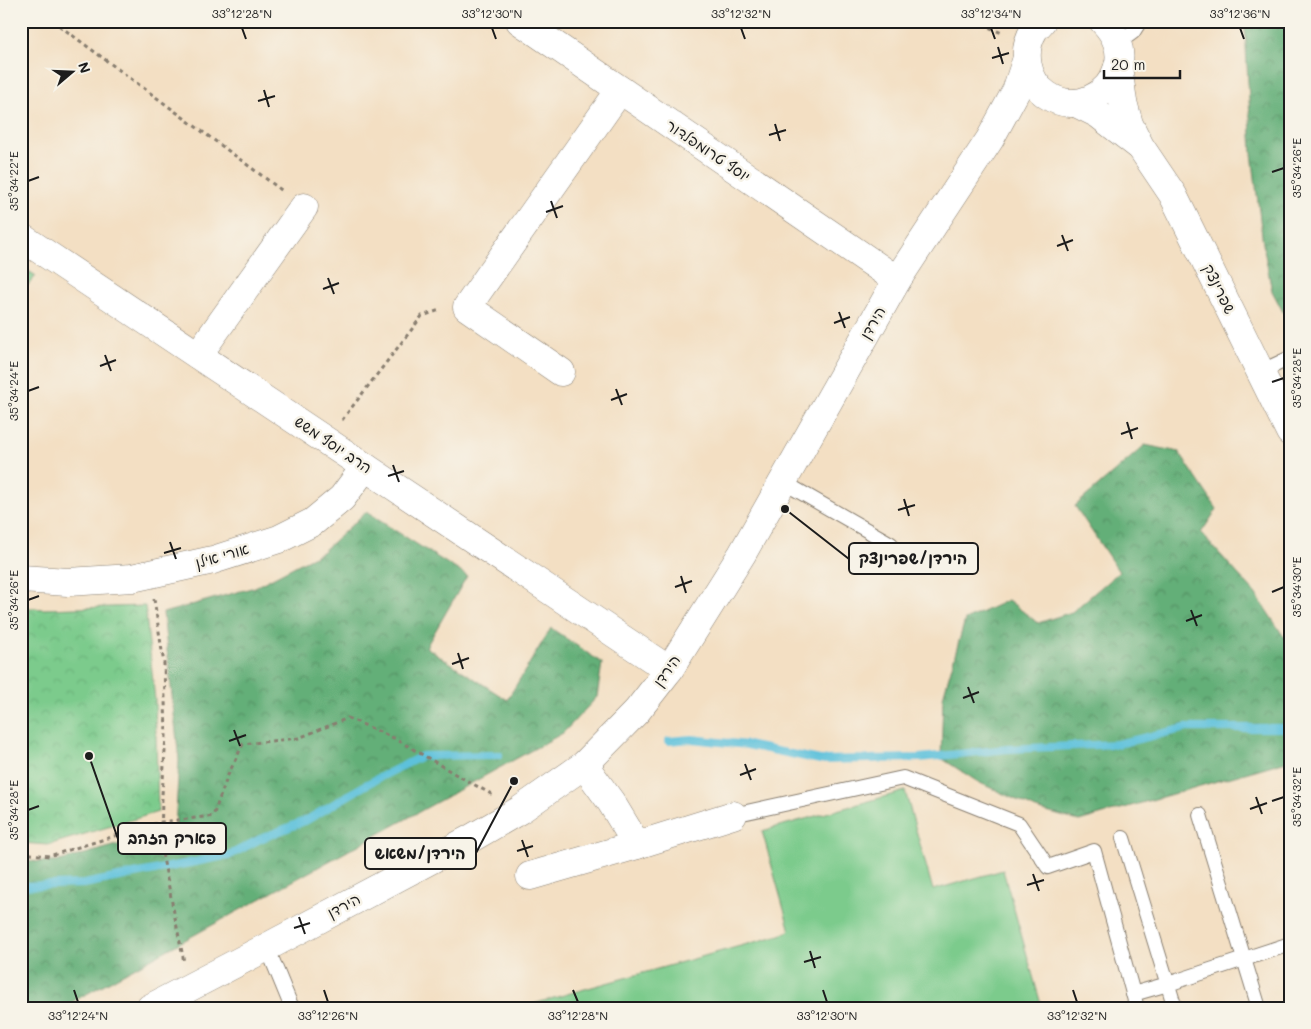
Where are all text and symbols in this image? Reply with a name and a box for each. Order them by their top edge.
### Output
text: 33°12'28"N [212,5,272,21]
text: 33°12'30"N [462,5,522,21]
text: 33°12'32"N [711,5,771,21]
text: 33°12'34"N [961,5,1021,21]
text: 33°12'36"N [1210,5,1270,21]
north arrow [48,48,98,98]
scale bar [1104,48,1180,80]
text: 20 m [1111,54,1145,74]
text: N [74,59,95,76]
street label: יוסף טרומפלדור [663,115,755,186]
text: 35°34'26"E [1288,138,1304,198]
text: 35°34'22"E [5,151,21,211]
street label: שפרינצק [1199,260,1241,317]
street label: הירדן [855,302,890,343]
text: 35°34'28"E [1288,348,1304,408]
text: 35°34'24"E [5,361,21,421]
street label: הרב יוסף משש [291,411,376,477]
street label: אורי אילן [192,538,251,572]
callout: הירדן/שפרינצק [849,543,978,574]
text: הירדן/שפרינצק [859,547,967,569]
text: 35°34'30"E [1288,556,1304,617]
text: 35°34'26"E [5,570,21,630]
street label: הירדן [648,650,685,691]
text: 35°34'32"E [1288,767,1304,827]
text: 35°34'28"E [5,780,21,840]
callout: פארק הזהב [118,823,226,854]
text: פארק הזהב [127,827,216,848]
callout: הירדן/משאש [365,838,476,869]
text: הירדן/משאש [374,842,466,864]
street label: הירדן [324,888,364,923]
text: 33°12'24"N [48,1007,108,1023]
text: 33°12'26"N [298,1007,358,1023]
text: 33°12'28"N [548,1007,608,1023]
text: 33°12'30"N [797,1007,857,1023]
text: 33°12'32"N [1047,1007,1107,1023]

